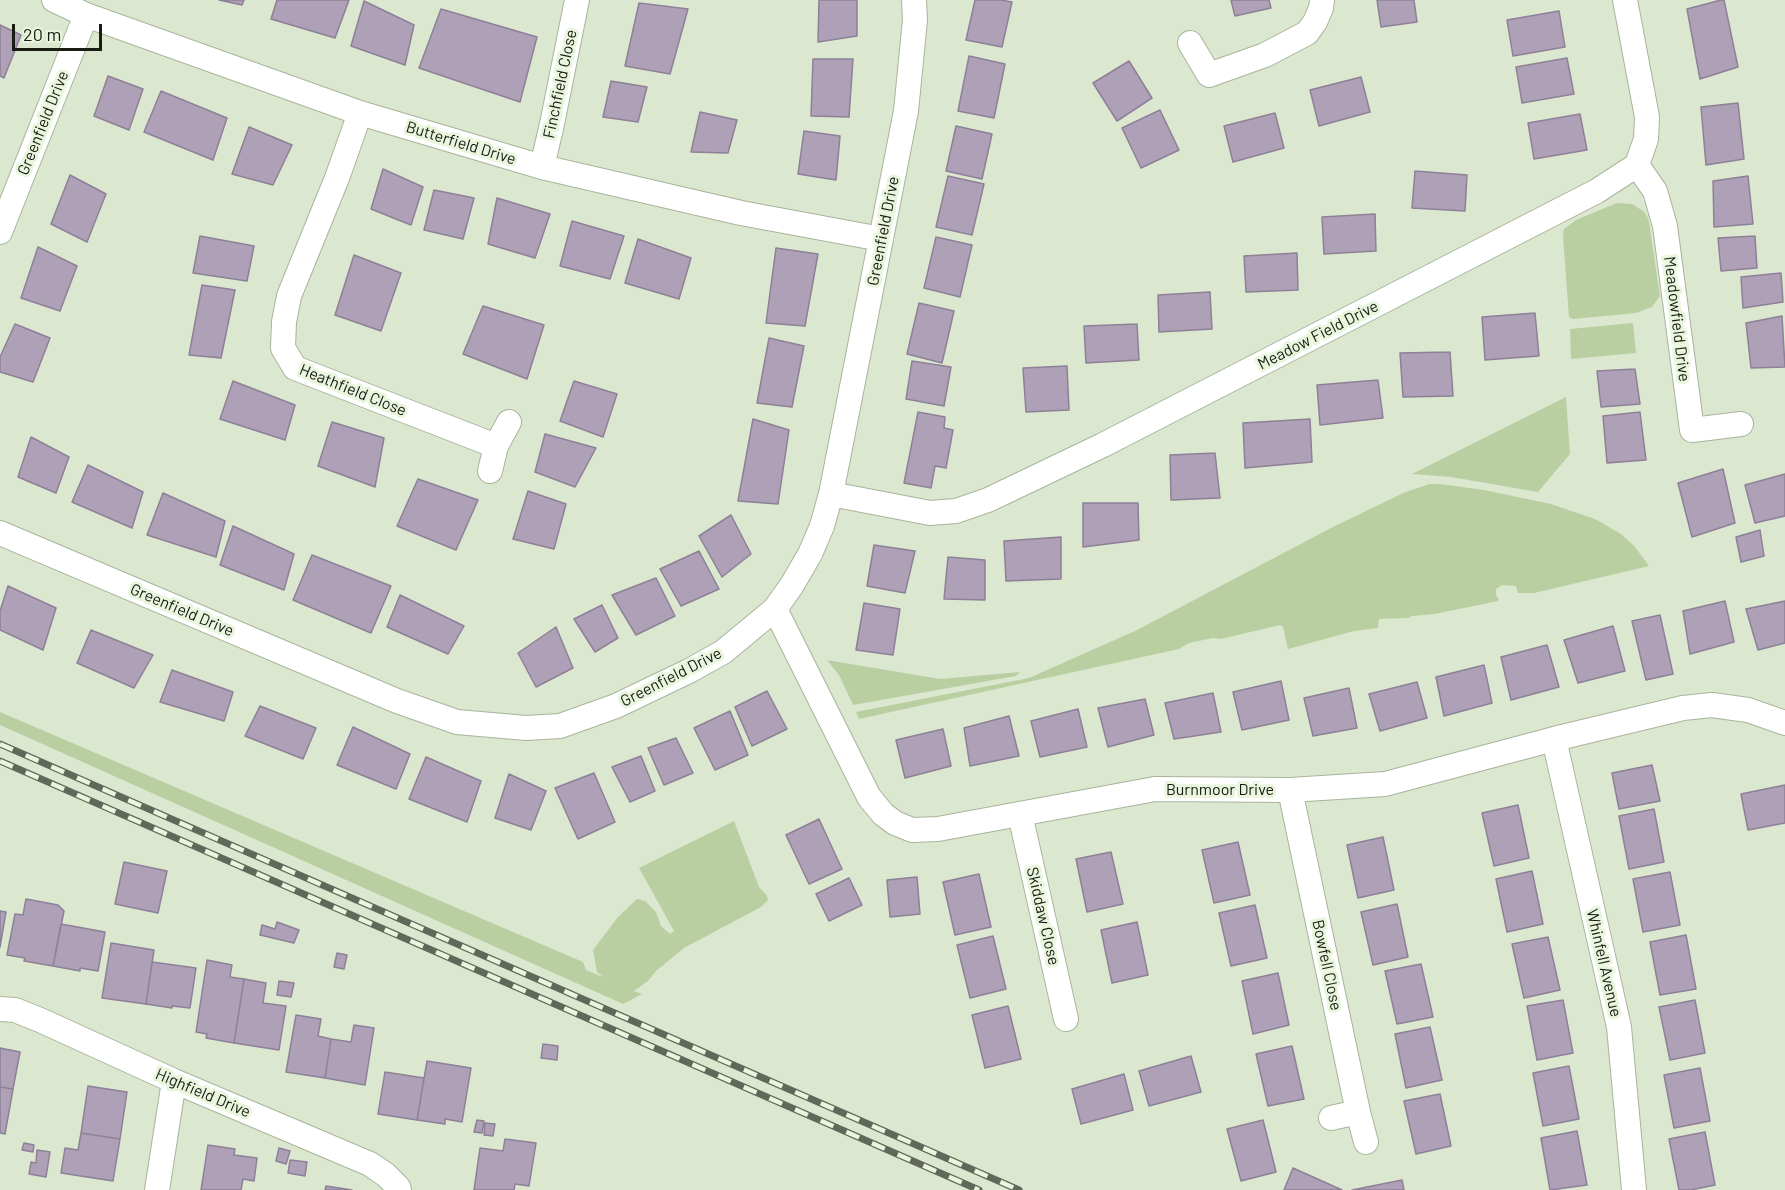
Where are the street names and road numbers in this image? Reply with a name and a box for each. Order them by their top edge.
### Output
street label: Finchfield Close [539,28,581,140]
street label: Greenfield Drive [13,68,73,178]
street label: Butterfield Drive [404,117,518,169]
street label: Greenfield Drive [863,175,903,287]
street label: Meadowfield Drive [1660,255,1694,383]
street label: Meadow Field Drive [1254,296,1382,374]
street label: Heathfield Close [297,360,409,420]
street label: Greenfield Drive [127,580,237,640]
street label: Greenfield Drive [617,643,725,711]
street label: Burnmoor Drive [1166,780,1274,800]
street label: Skiddaw Close [1022,865,1064,967]
street label: Whinfell Avenue [1582,907,1626,1019]
street label: Bowfell Close [1308,918,1346,1012]
street label: Highfield Drive [153,1064,253,1122]

